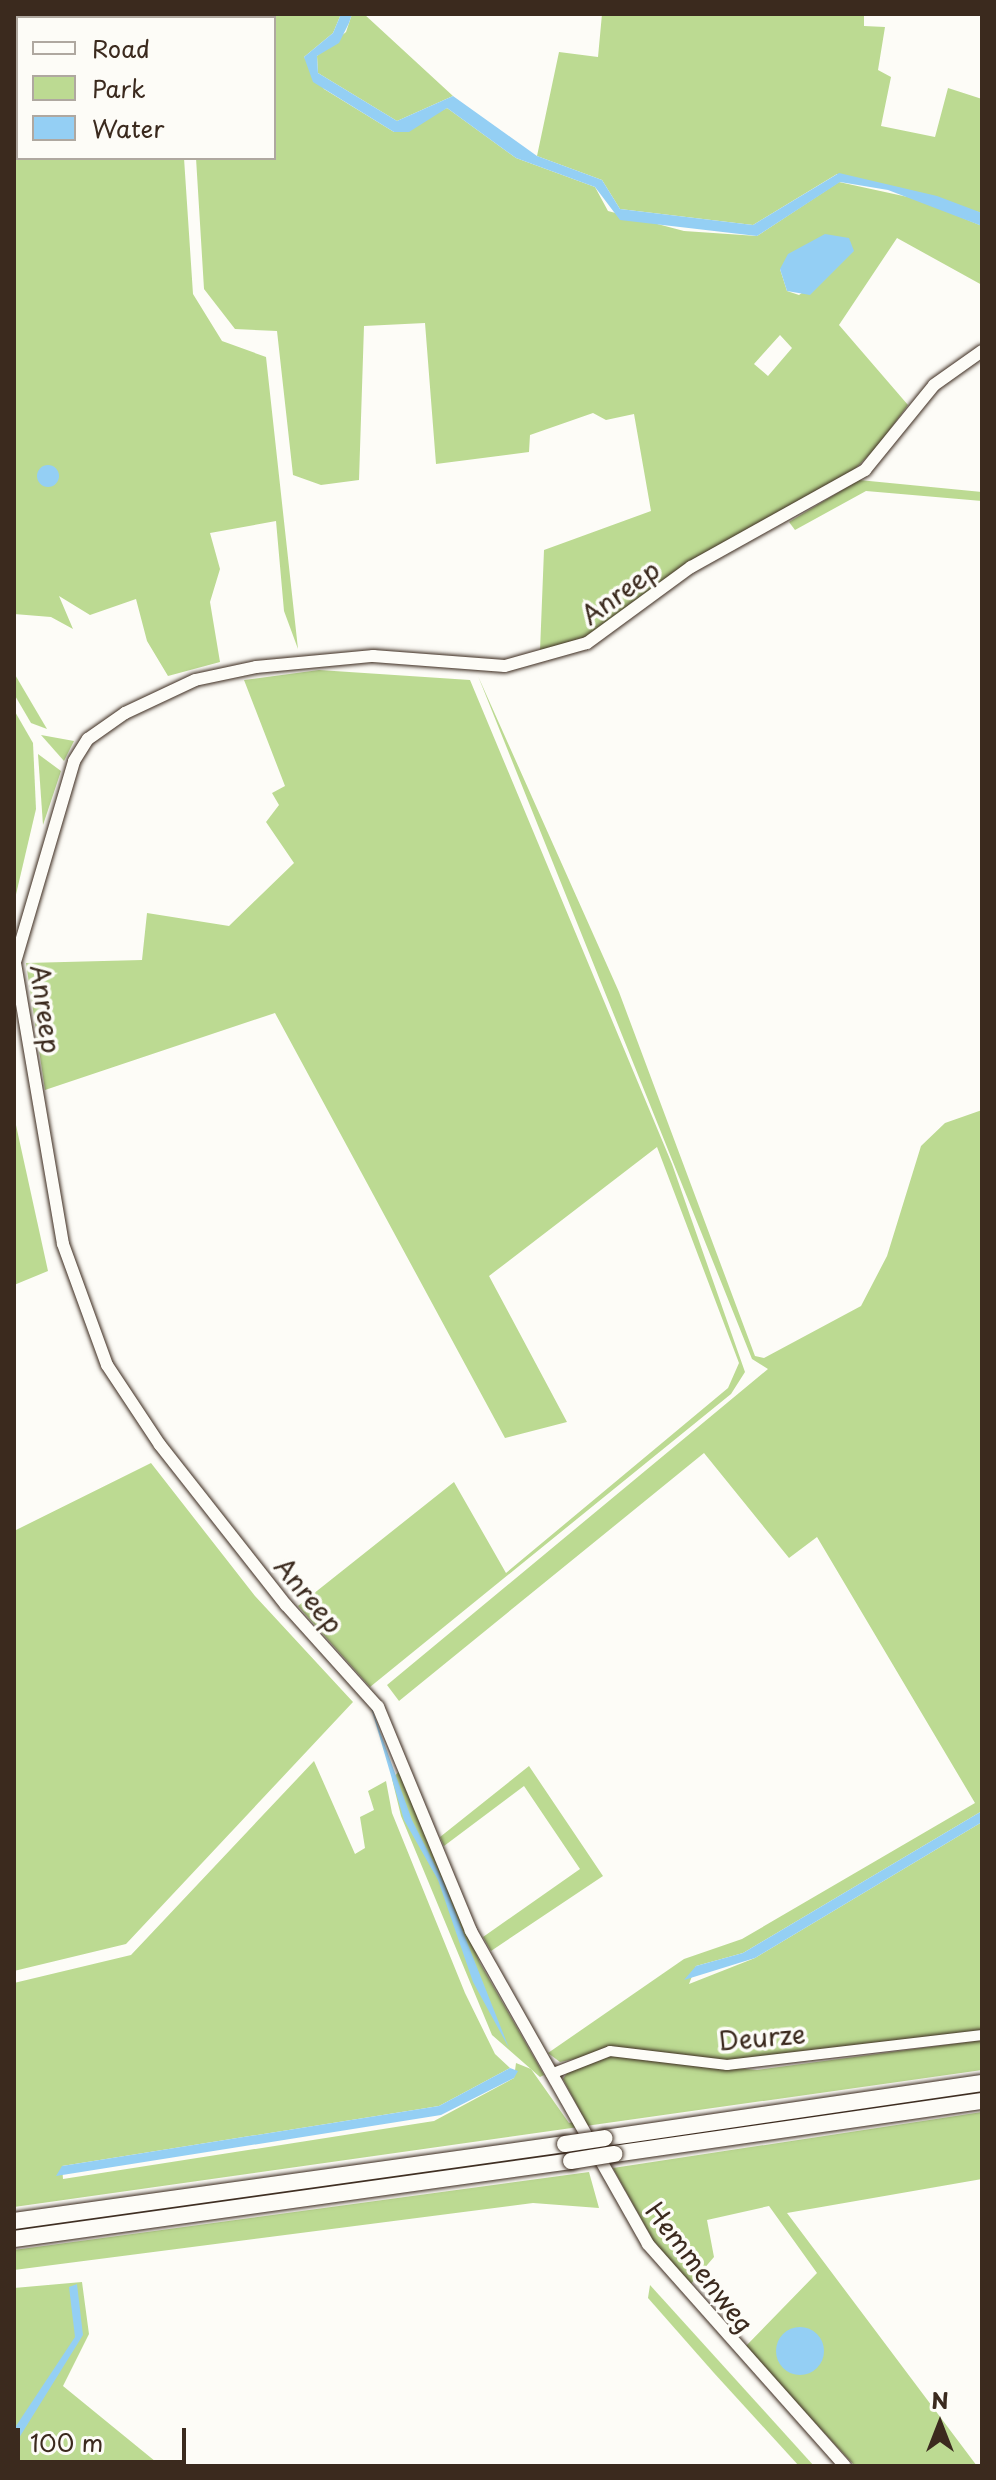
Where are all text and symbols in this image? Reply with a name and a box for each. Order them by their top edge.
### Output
legend [16,16,276,160]
text: Road [92,30,150,66]
text: Park [92,70,146,106]
text: Water [92,110,164,146]
street label: Anreep [575,553,665,631]
street label: Anreep [24,963,68,1055]
street label: Anreep [268,1551,350,1639]
street label: Deurze [717,2018,807,2056]
street label: Hemmenweg [639,2195,761,2339]
text: N [931,2383,949,2416]
north arrow [900,2384,980,2464]
scale bar [20,2412,190,2462]
text: 100 m [30,2424,103,2460]

